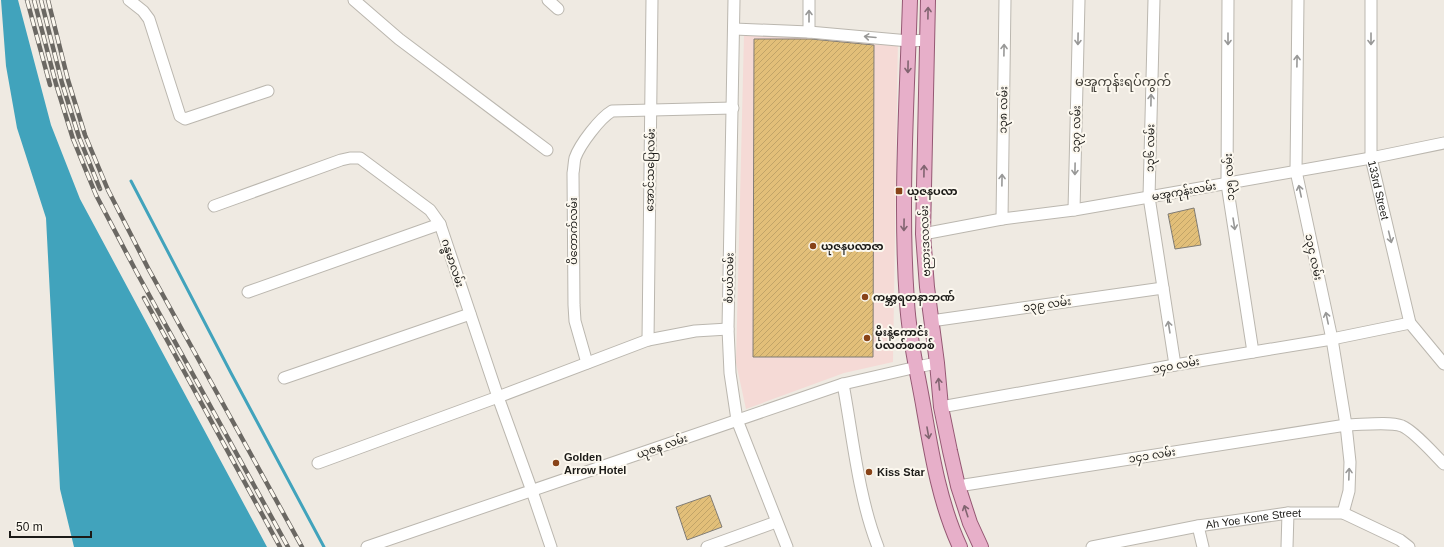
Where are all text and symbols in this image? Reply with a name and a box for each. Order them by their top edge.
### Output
one-way arrow [924,7,932,20]
one-way arrow [805,10,813,23]
one-way arrow [1074,32,1082,45]
one-way arrow [1224,32,1232,45]
one-way arrow [1367,32,1375,45]
one-way arrow [864,34,877,41]
one-way arrow [1000,44,1008,57]
one-way arrow [1293,55,1301,68]
one-way arrow [904,60,912,73]
district label: မအူကုန်းရပ်ကွက် [1075,73,1171,92]
street label: ၁၃၈ လမ်း [996,86,1012,134]
one-way arrow [1148,94,1155,107]
street label: ၁၃၇ လမ်း [1069,105,1085,153]
street label: ၁၃၆ လမ်း [1143,124,1159,172]
street label: အောင်သပြေလမ်း [642,128,660,212]
street label: ၁၃၅ လမ်း [1221,152,1239,201]
street label: 133rd Street [1366,159,1391,221]
one-way arrow [1071,162,1079,175]
one-way arrow [921,165,928,178]
one-way arrow [998,174,1006,187]
street label: မအူကုန်းလမ်း [1151,178,1218,206]
place label: ယုဇနပလာ [907,185,957,201]
one-way arrow [1296,185,1304,198]
marker: ယုဇနပလာ [894,186,904,196]
street label: ပိတောက်လမ်း [566,197,579,265]
street label: ဗညားဒလလမ်း [917,205,935,277]
one-way arrow [900,218,908,231]
one-way arrow [1230,218,1238,231]
one-way arrow [1387,230,1394,243]
street label: ၁၃၄ လမ်း [1300,232,1326,282]
street label: ဂန္ဓမာလမ်း [436,237,467,290]
place label: ယုဇနပလာဇာ [821,240,884,256]
marker: ယုဇနပလာဇာ [808,241,818,251]
street label: စံပယ်လမ်း [722,252,735,304]
place label: ကမ္ဘာ့ရတနာဘဏ် [873,290,955,306]
marker: ကမ္ဘာ့ရတနာဘဏ် [860,292,870,302]
street label: ၁၃၉ လမ်း [1022,294,1072,316]
one-way arrow [1323,312,1331,325]
one-way arrow [1165,321,1173,334]
place label: မိုးနဲ့ကောင်း ပလတ်စတစ် [875,325,935,351]
marker: မိုးနဲ့ကောင်း ပလတ်စတစ် [862,333,872,343]
street label: ၁၄၀ လမ်း [1151,354,1201,378]
one-way arrow [935,378,942,391]
one-way arrow [924,426,932,439]
street label: ယုဇန လမ်း [635,431,690,463]
street label: ၁၄၁ လမ်း [1128,444,1177,468]
place label: Golden Arrow Hotel [564,451,626,476]
marker: Golden Arrow Hotel [551,458,561,468]
place label: Kiss Star [877,466,925,478]
marker: Kiss Star [864,467,874,477]
one-way arrow [1346,468,1353,481]
one-way arrow [962,505,969,518]
street label: Ah Yoe Kone Street [1205,507,1301,531]
scale bar [10,513,91,539]
text: 50 m [16,520,43,534]

